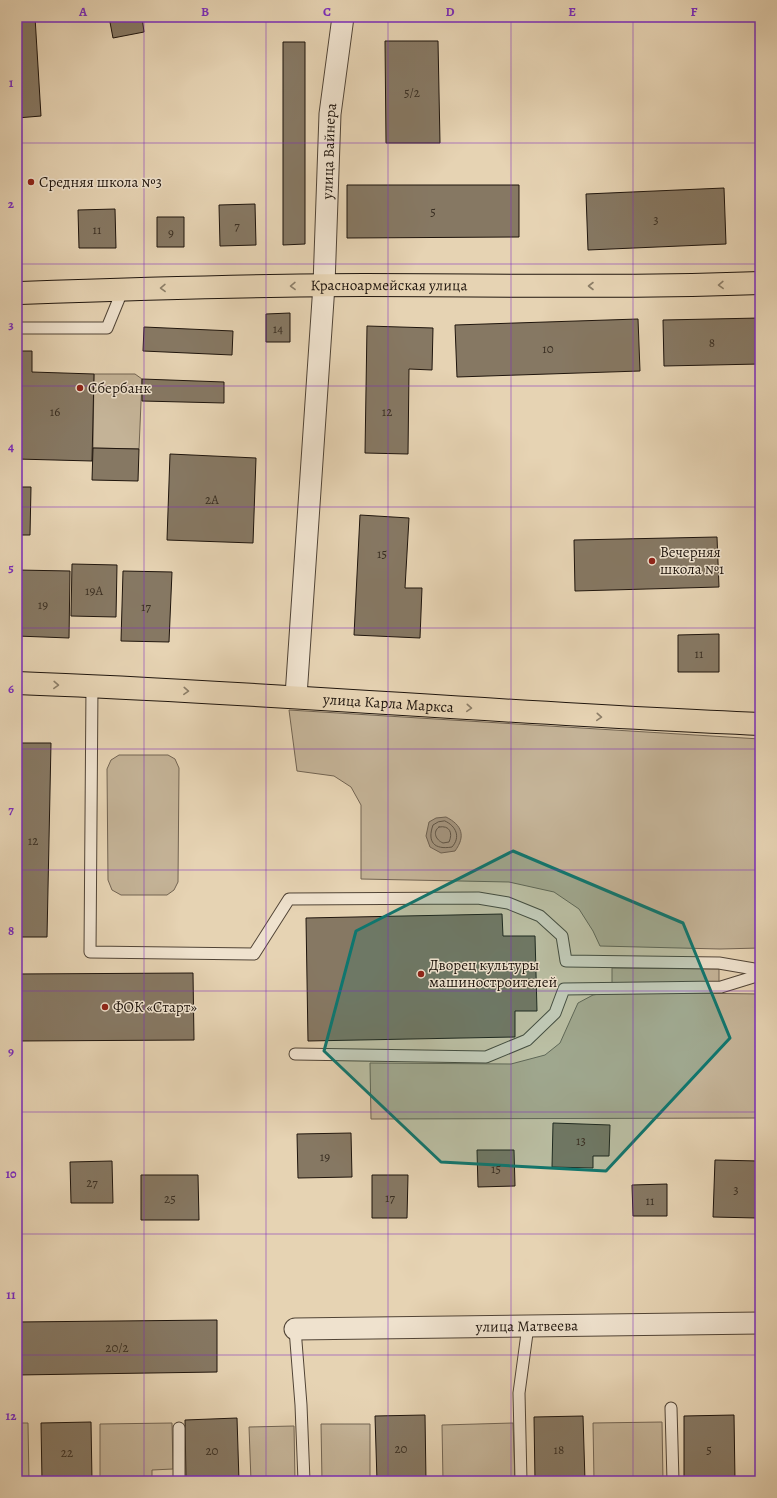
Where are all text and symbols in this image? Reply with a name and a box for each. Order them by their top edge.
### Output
text: A [78,3,88,20]
text: B [201,3,209,20]
text: C [323,3,331,20]
text: D [445,3,455,20]
text: E [568,3,576,20]
text: F [691,3,698,20]
text: 1 [9,74,14,91]
house number: 5/2 [404,84,420,101]
street label: улица Вайнера [317,102,341,201]
place label: Средняя школа №3 [39,172,162,192]
marker: Средняя школа №3 [26,177,36,187]
text: 2 [8,195,15,212]
house number: 5 [430,203,436,220]
house number: 3 [653,211,659,228]
house number: 7 [234,217,240,234]
house number: 11 [93,221,102,238]
house number: 9 [168,224,174,241]
street label: Красноармейская улица [310,275,467,295]
one-way arrow [718,280,724,289]
one-way arrow [290,282,296,290]
one-way arrow [588,282,594,290]
one-way arrow [160,284,166,293]
text: 3 [8,316,14,333]
house number: 14 [273,320,283,337]
house number: 8 [709,334,715,351]
house number: 10 [542,340,554,357]
place label: Сбербанк [88,378,151,398]
marker: Сбербанк [75,383,85,393]
house number: 16 [50,403,60,420]
house number: 12 [382,403,392,420]
text: 4 [8,438,14,455]
house number: 2А [205,491,219,508]
place label: Вечерняя школа №1 [660,542,724,579]
house number: 15 [377,545,387,562]
marker: Вечерняя школа №1 [647,556,657,566]
text: 5 [8,559,14,576]
house number: 19А [85,582,103,599]
house number: 19 [38,596,48,613]
house number: 17 [141,598,151,615]
house number: 11 [695,645,704,662]
text: 6 [8,680,14,697]
one-way arrow [53,680,59,689]
one-way arrow [183,686,189,695]
street label: улица Карла Маркса [321,689,455,717]
one-way arrow [466,703,472,712]
one-way arrow [596,712,602,721]
text: 7 [8,801,14,818]
house number: 12 [28,832,38,849]
text: 8 [8,922,14,939]
place label: Дворец культуры машиностроителей [429,955,558,992]
marker: Дворец культуры машиностроителей [416,969,426,979]
place label: ФОК «Старт» [113,997,197,1017]
marker: ФОК «Старт» [100,1002,110,1012]
text: 9 [8,1043,14,1060]
house number: 13 [576,1132,586,1149]
house number: 19 [320,1148,330,1165]
house number: 15 [491,1160,501,1177]
text: 10 [5,1165,17,1182]
house number: 27 [86,1174,98,1191]
house number: 3 [733,1181,739,1198]
house number: 17 [385,1189,395,1206]
house number: 25 [164,1190,176,1207]
house number: 11 [646,1192,655,1209]
text: 11 [6,1286,16,1303]
street label: улица Матвеева [475,1315,578,1337]
house number: 20/2 [105,1339,129,1356]
text: 12 [6,1407,17,1424]
house number: 20 [394,1440,408,1457]
house number: 18 [554,1441,564,1458]
house number: 5 [706,1441,712,1458]
house number: 20 [205,1442,219,1459]
house number: 22 [61,1444,73,1461]

